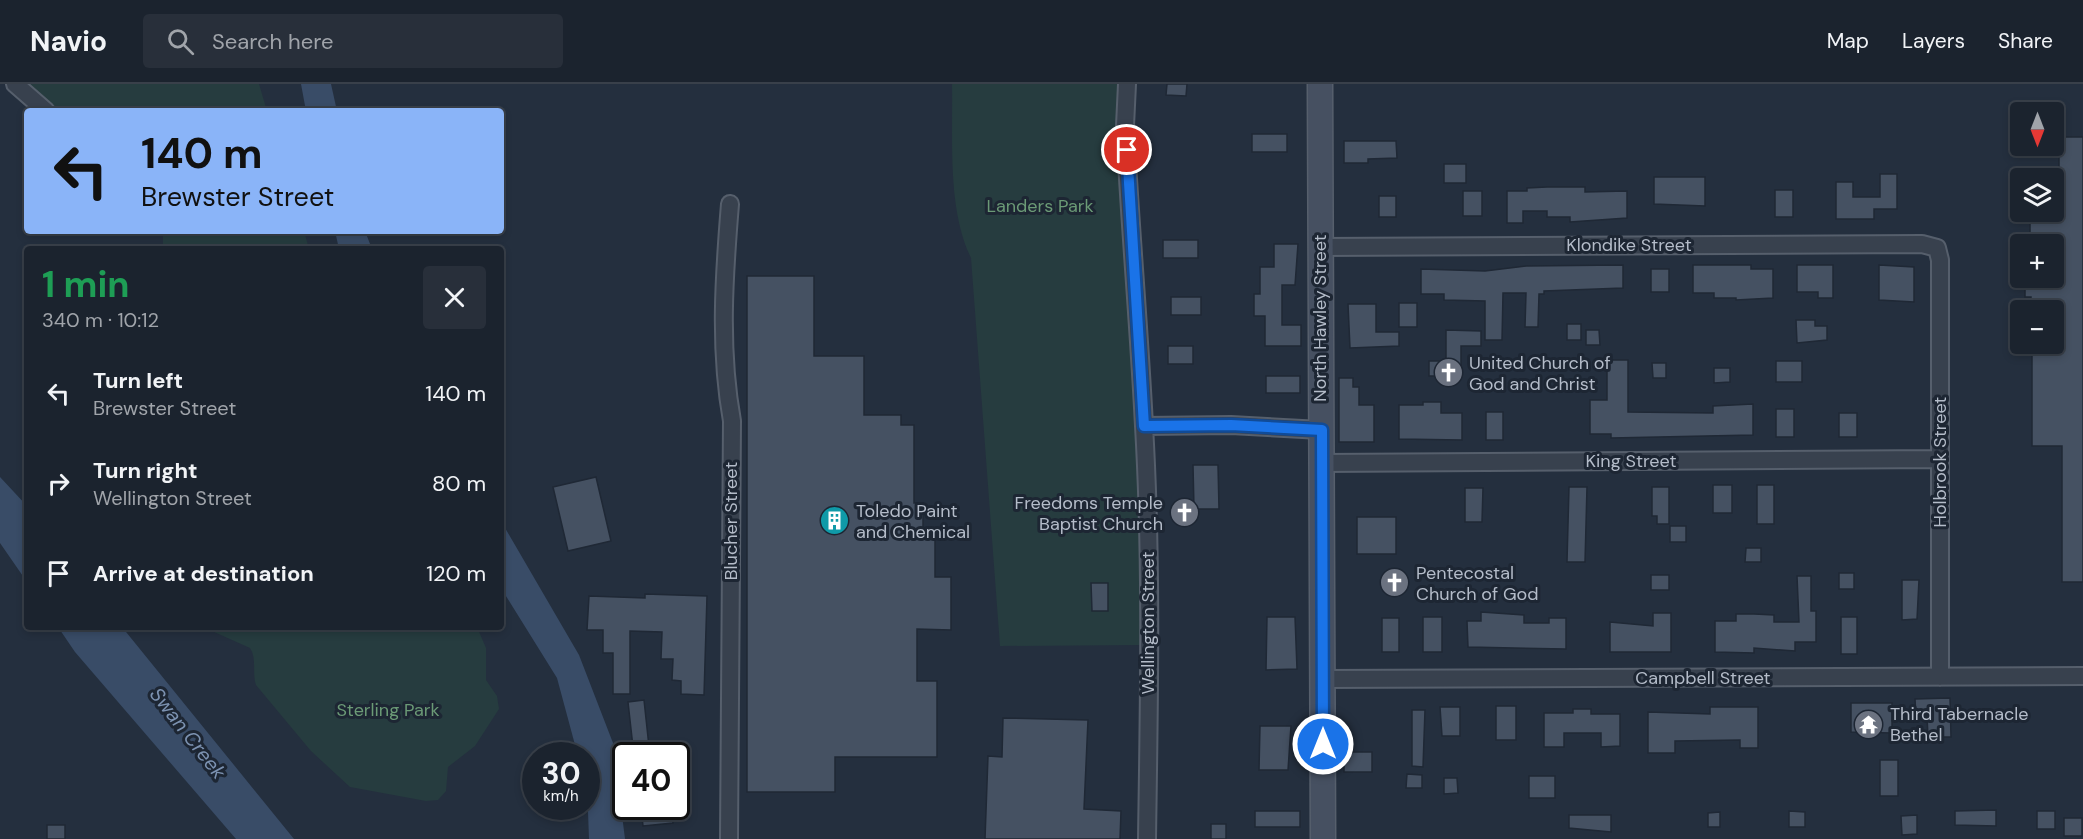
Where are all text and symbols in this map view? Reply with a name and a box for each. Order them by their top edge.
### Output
search box [143,14,563,68]
text: Navio [30,23,107,60]
icon: search [164,25,197,58]
text: Search here [212,27,333,56]
text: Map [1827,27,1869,55]
text: Layers [1902,27,1965,55]
text: Share [1998,27,2053,55]
north arrow [2010,102,2064,156]
map controls [2010,102,2064,354]
pin [1101,124,1152,175]
text: 140 m [141,126,263,181]
icon: left [42,132,120,210]
icon: arrive [1110,133,1143,166]
button: layers [2010,168,2064,222]
text: Brewster Street [141,179,334,214]
park label: Landers Park [986,194,1094,218]
street label: Klondike Street [1566,233,1692,257]
street label: North Hawley Street [1308,234,1332,402]
button: + [2010,234,2064,288]
text: 1 min [42,261,130,308]
button: close [423,266,486,329]
button: − [2010,300,2064,354]
text: 340 m · 10:12 [42,307,159,333]
place label: United Church of God and Christ [1469,351,1611,396]
church icon: United Church of God and Christ [1432,357,1464,389]
text: Turn left [93,366,183,395]
icon: left [42,377,75,410]
text: 140 m [425,379,486,408]
text: Brewster Street [93,395,236,421]
street label: Holbrook Street [1928,397,1952,527]
street label: King Street [1585,449,1677,473]
text: Turn right [93,456,198,485]
street label: Blucher Street [719,462,743,580]
icon: right [42,467,75,500]
text: 80 m [432,469,486,498]
text: Wellington Street [93,485,252,511]
place label: Freedoms Temple Baptist Church [1015,491,1163,536]
church icon: Freedoms Temple Baptist Church [1168,497,1200,529]
place label: Toledo Paint and Chemical [856,499,970,544]
building icon: Toledo Paint and Chemical [819,505,851,537]
street label: Wellington Street [1136,551,1160,695]
icon: arrive [42,557,75,590]
text: Arrive at destination [93,559,314,588]
text: 120 m [426,559,486,588]
place label: Pentecostal Church of God [1416,561,1539,606]
church icon: Pentecostal Church of God [1379,567,1411,599]
street label: Campbell Street [1635,666,1771,690]
water label: Swan Creek [144,682,232,785]
park label: Sterling Park [336,698,440,722]
place label: Third Tabernacle Bethel [1890,702,2029,747]
temple icon: Third Tabernacle Bethel [1853,708,1885,740]
position arrow [1291,712,1355,776]
speed limit sign: 40 [612,742,690,820]
text: 30 [541,754,581,793]
text: km/h [543,786,579,806]

